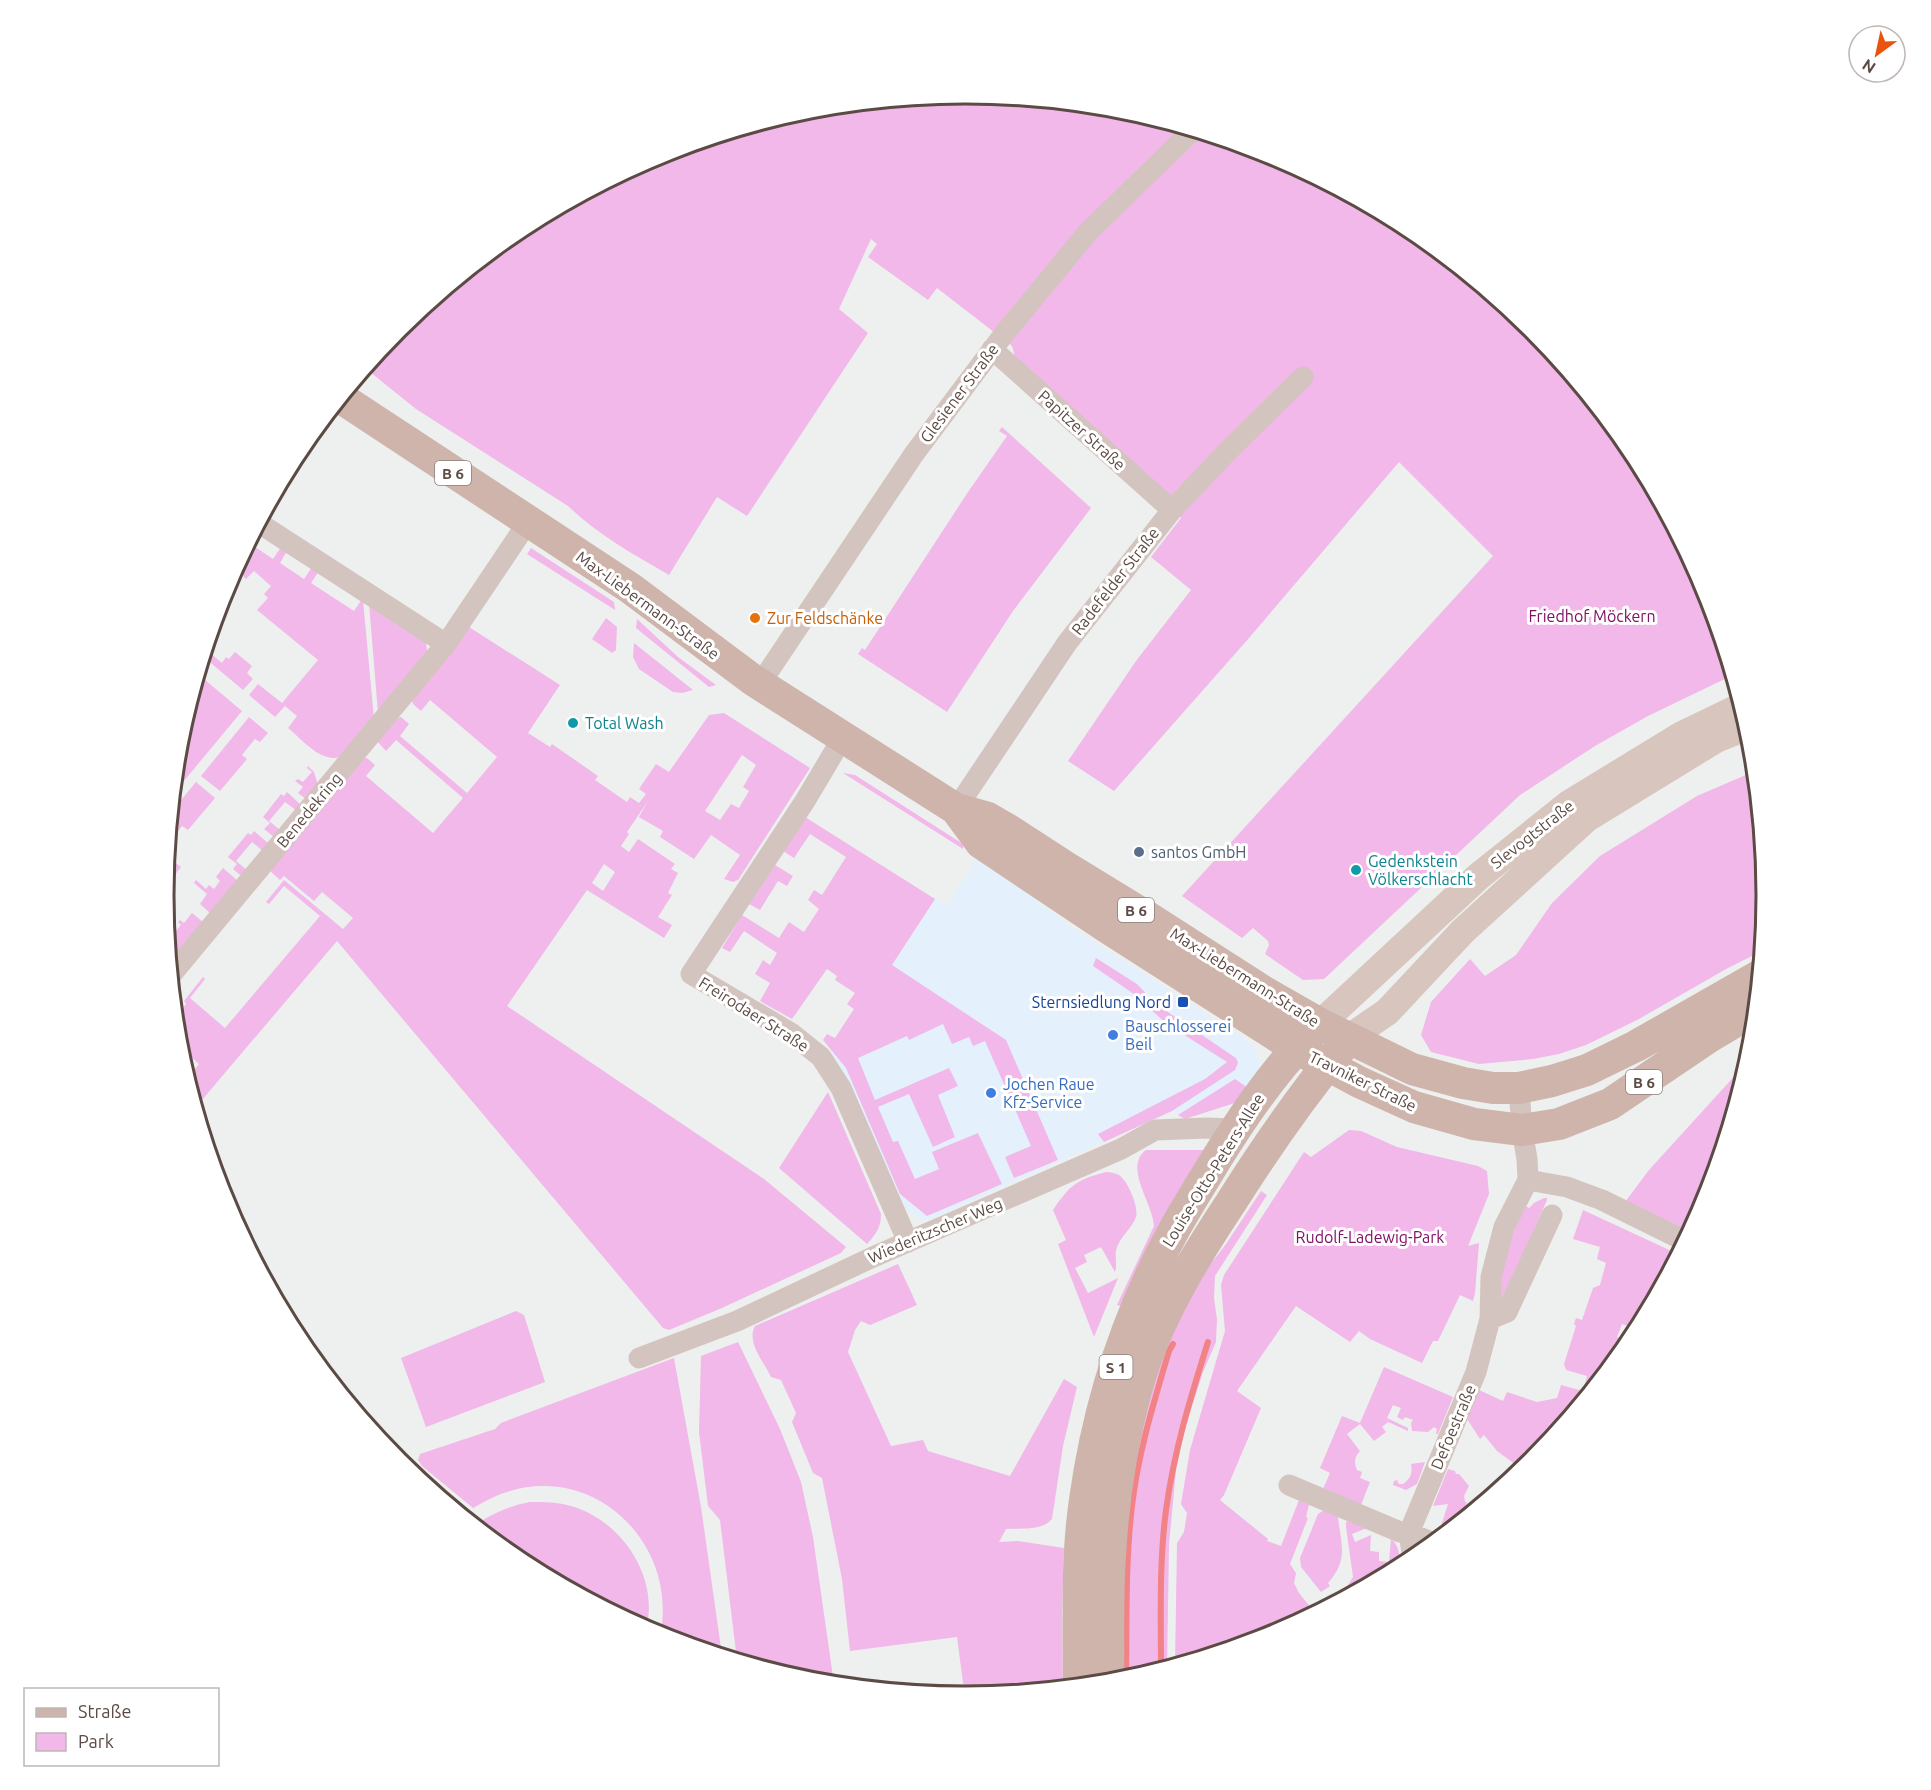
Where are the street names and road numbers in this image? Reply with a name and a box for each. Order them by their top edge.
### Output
street label: Glesiener Straße [916,340,1002,446]
street label: Papitzer Straße [1035,386,1129,474]
road number: B 6 [435,461,471,485]
street label: Radefelder Straße [1068,524,1162,638]
street label: Max-Liebermann-Straße [573,547,723,663]
street label: Benedekring [273,769,345,851]
street label: Slevogtstraße [1487,796,1577,872]
road number: B 6 [1118,898,1154,922]
street label: Max-Liebermann-Straße [1167,924,1323,1030]
street label: Freirodaer Straße [696,973,812,1055]
street label: Travniker Straße [1306,1047,1420,1115]
road number: B 6 [1626,1070,1662,1094]
street label: Louise-Otto-Peters-Allee [1158,1090,1268,1250]
street label: Wiederitzscher Weg [865,1194,1005,1266]
road number: S 1 [1100,1355,1132,1379]
street label: Defoestraße [1427,1382,1479,1472]

